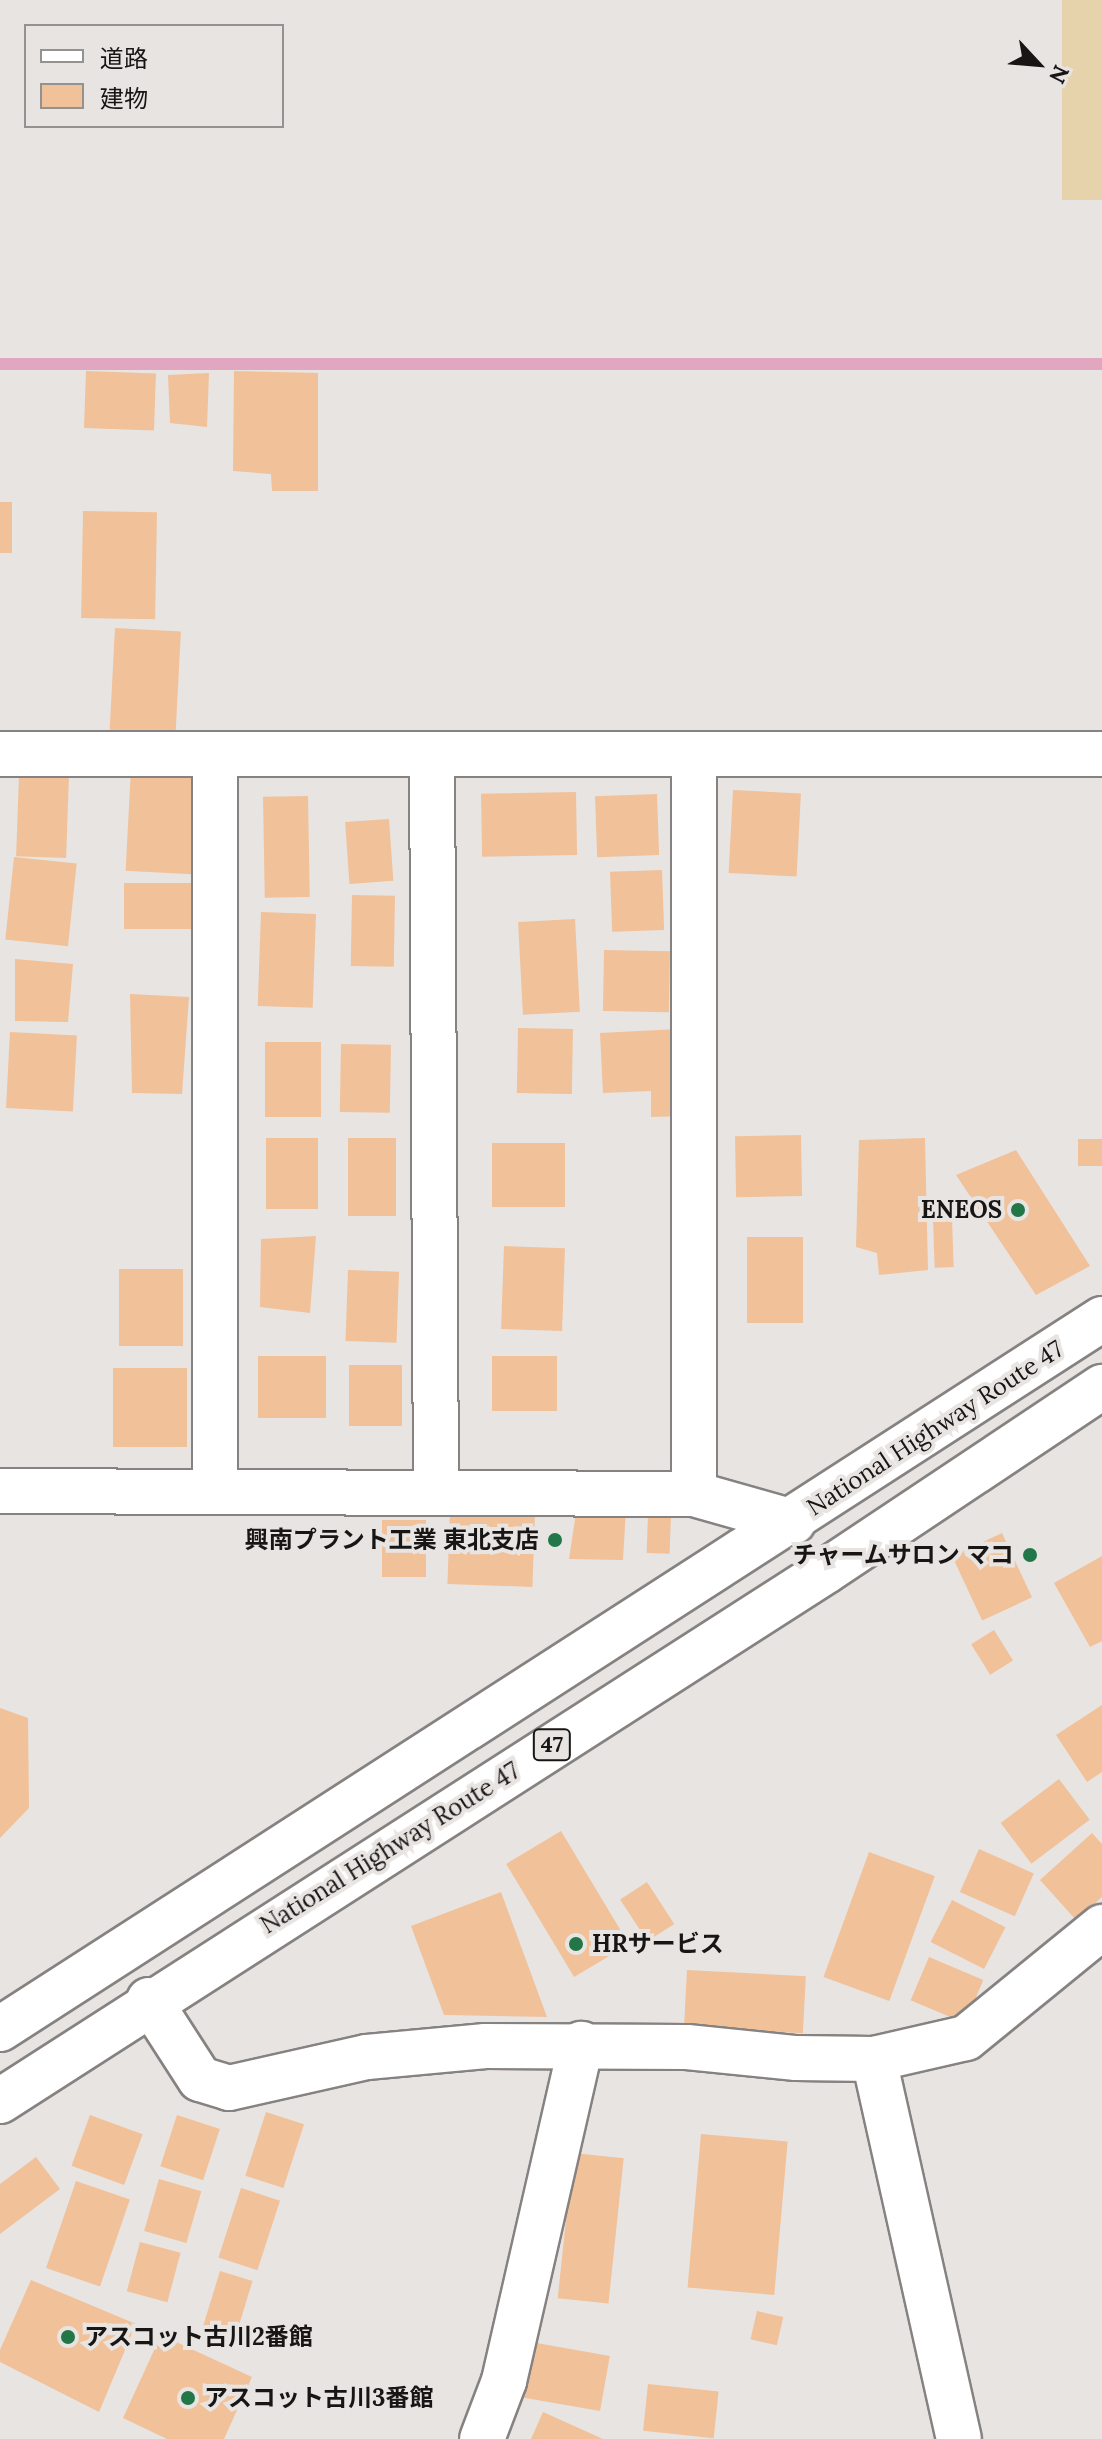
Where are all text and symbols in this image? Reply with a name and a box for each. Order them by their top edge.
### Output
legend [24,24,284,128]
north arrow [998,24,1078,104]
text: 道路 [100,43,148,74]
text: N [1043,61,1076,88]
text: 建物 [100,83,148,114]
place label: ENEOS [921,1196,1002,1224]
marker: ENEOS [1009,1201,1027,1219]
street label: National Highway Route 47 [801,1334,1069,1522]
place label: 興南プラント工業 東北支店 [245,1526,539,1554]
marker: 興南プラント工業 東北支店 [546,1531,564,1549]
place label: チャームサロン マコ [792,1541,1014,1569]
marker: チャームサロン マコ [1021,1546,1039,1564]
road number: 47 [532,1727,572,1763]
street label: National Highway Route 47 [255,1756,525,1940]
place label: HRサービス [592,1930,724,1958]
marker: HRサービス [567,1935,585,1953]
place label: アスコット古川2番館 [84,2323,313,2351]
marker: アスコット古川2番館 [59,2328,77,2346]
place label: アスコット古川3番館 [204,2384,433,2412]
marker: アスコット古川3番館 [179,2389,197,2407]

